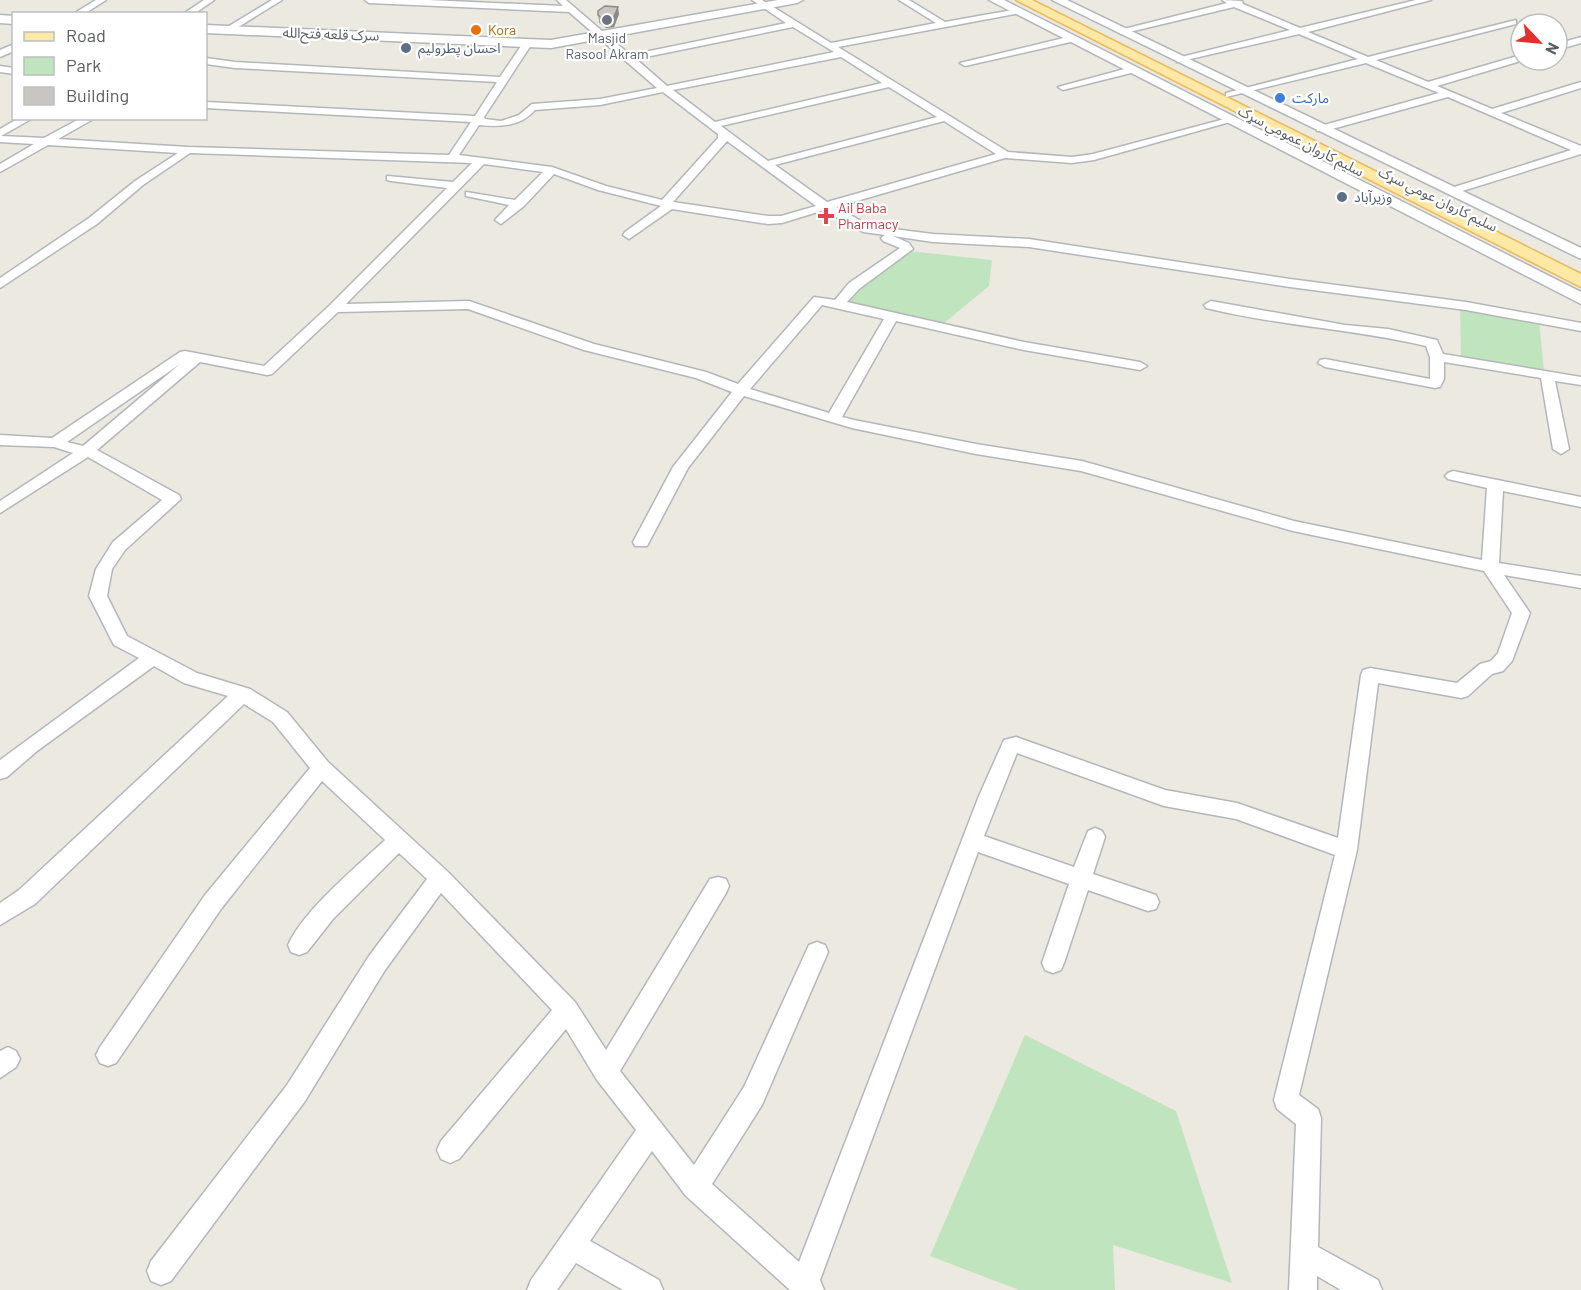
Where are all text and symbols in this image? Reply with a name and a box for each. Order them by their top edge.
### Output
legend [12,12,207,120]
north arrow [1509,12,1569,72]
marker: Masjid Rasool Akram [600,13,614,27]
place label: Kora [488,21,516,38]
street label: سرک قلعه فتح‌الله [282,23,380,47]
marker: Kora [469,23,483,37]
text: Road [66,24,106,46]
place label: Masjid Rasool Akram [565,29,649,62]
place label: احسان پطرولیم [418,39,501,59]
text: N [1542,40,1564,58]
marker: احسان پطرولیم [399,41,413,55]
text: Park [66,54,101,76]
text: Building [66,84,129,106]
place label: مارکت [1292,89,1329,107]
marker: مارکت [1273,91,1287,105]
street label: سلیم کاروان عمومي سړک [1234,102,1367,182]
street label: سلیم کاروان عومي سړک [1374,162,1501,238]
place label: وزیرآباد [1354,188,1392,206]
marker: وزیرآباد [1335,190,1349,204]
place label: Ail Baba Pharmacy [838,199,899,232]
marker: Ail Baba Pharmacy [819,209,833,223]

